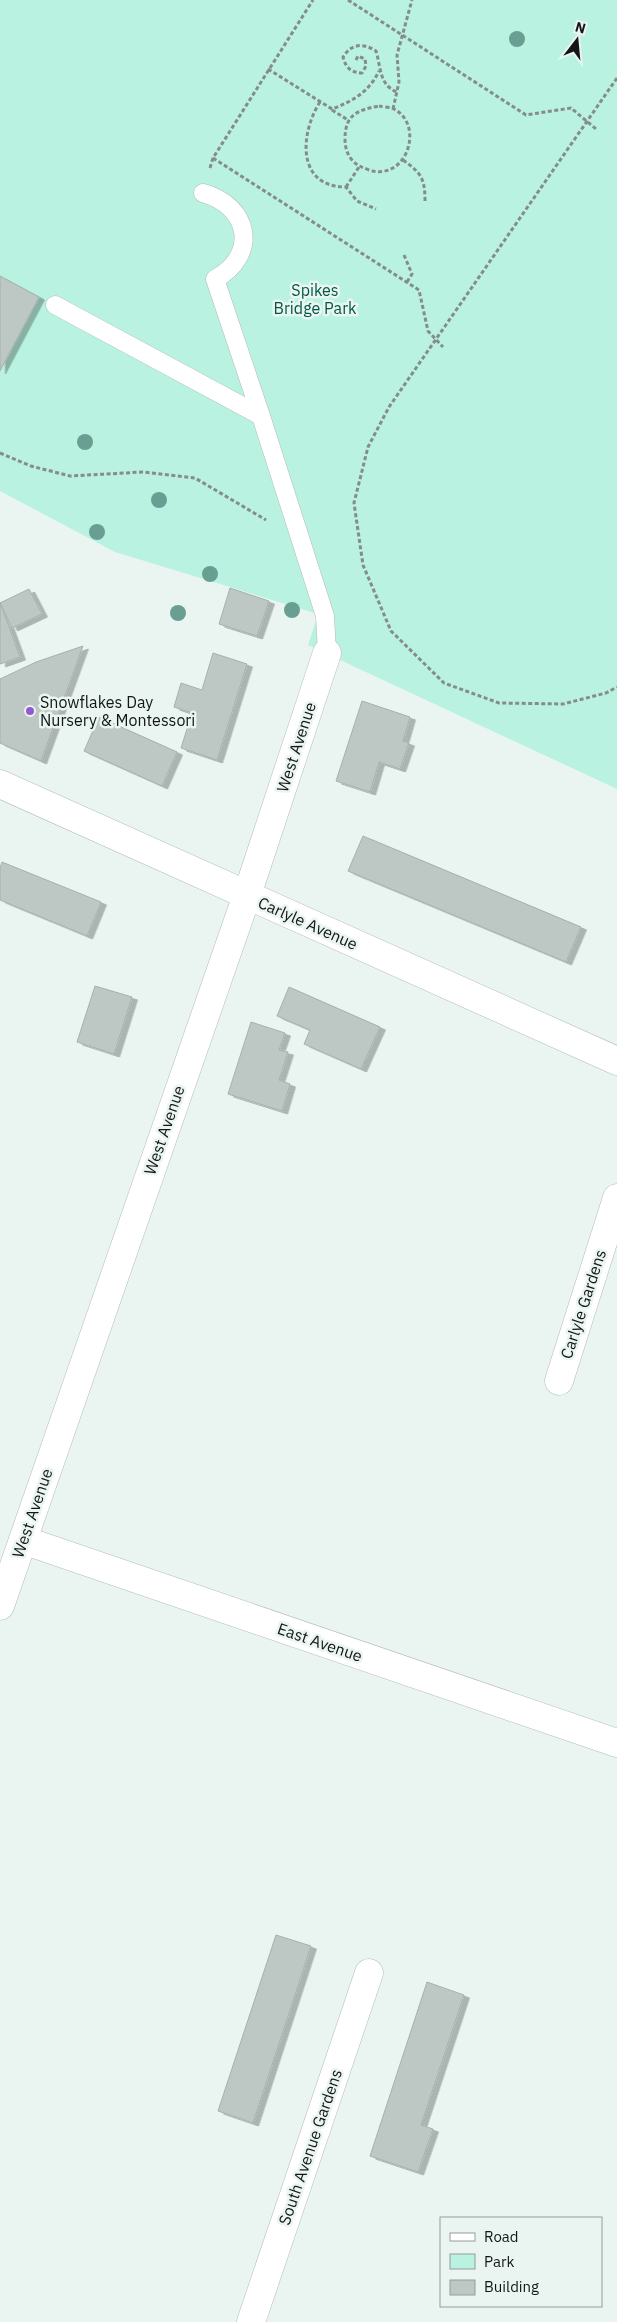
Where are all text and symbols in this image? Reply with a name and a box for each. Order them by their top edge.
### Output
north arrow [552,15,602,65]
text: N [573,17,588,38]
park label: Spikes Bridge Park [274,280,357,318]
place label: Snowflakes Day Nursery & Montessori [40,692,195,730]
street label: West Avenue [272,699,320,794]
marker: Snowflakes Day Nursery & Montessori [24,705,36,717]
street label: Carlyle Avenue [255,892,361,954]
street label: West Avenue [139,1082,189,1177]
street label: Carlyle Gardens [556,1247,610,1361]
street label: West Avenue [7,1465,57,1560]
street label: East Avenue [275,1618,365,1666]
street label: South Avenue Gardens [274,2066,346,2228]
legend [440,2217,602,2307]
text: Road [484,2227,519,2246]
text: Park [484,2252,514,2271]
text: Building [484,2277,539,2296]

